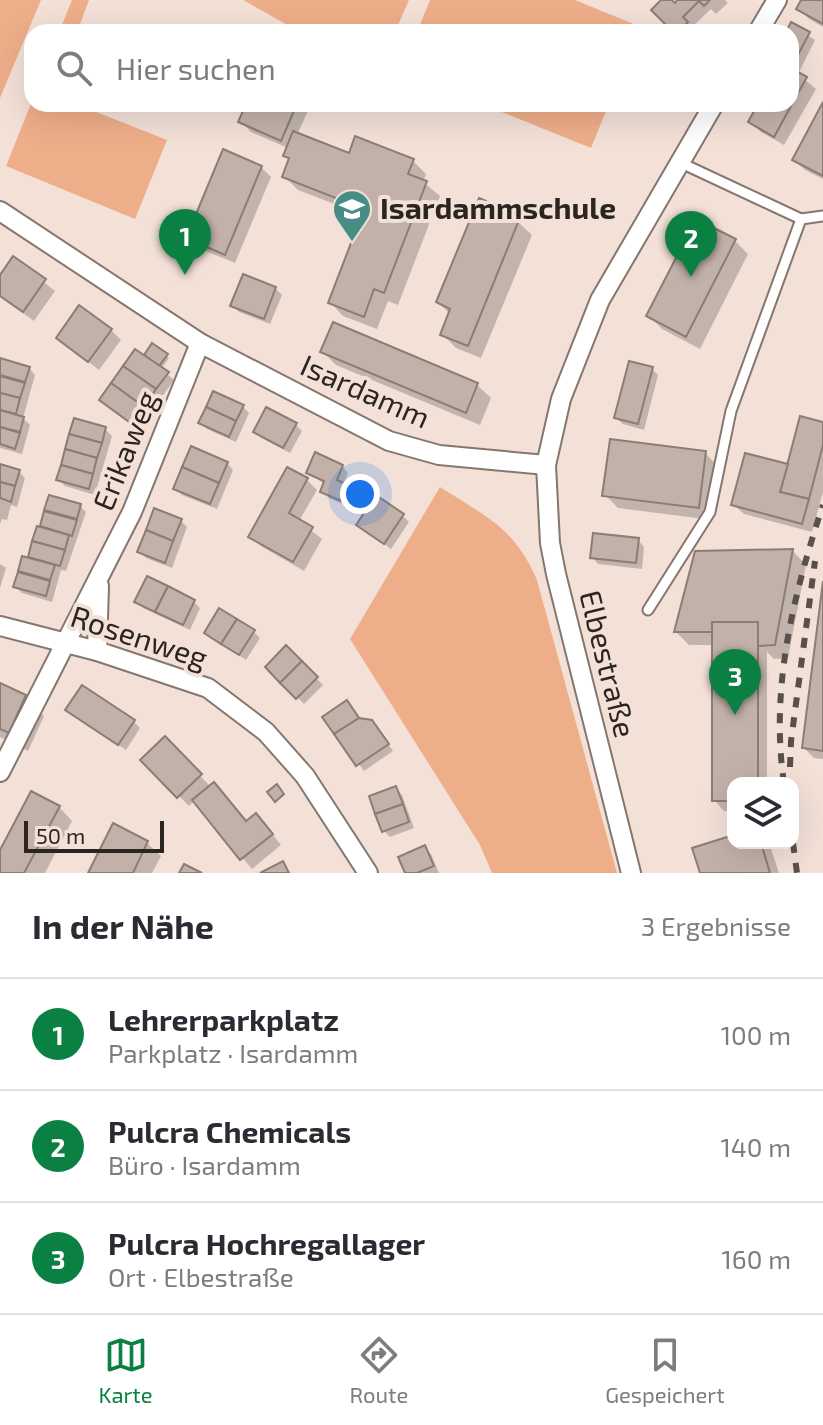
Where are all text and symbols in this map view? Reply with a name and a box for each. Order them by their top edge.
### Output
search box [24,24,799,112]
icon: search [52,46,96,90]
text: Hier suchen [116,50,276,86]
school or university icon: Isardammschule [331,188,373,243]
place label: Isardammschule [380,189,616,225]
pin: 1 [159,209,211,275]
pin: 2 [665,211,717,277]
street label: Isardamm [296,346,436,435]
street label: Erikaweg [84,385,164,515]
your location [340,474,380,514]
street label: Elbestraße [573,586,645,741]
street label: Rosenweg [67,597,213,675]
pin: 3 [709,649,761,715]
map controls [727,777,799,849]
button: layers [727,777,799,849]
scale bar [24,817,164,853]
text: 50 m [36,822,85,848]
text: In der Nähe [32,905,214,946]
text: 3 Ergebnisse [641,910,791,941]
text: Lehrerparkplatz [108,1001,339,1037]
text: 1 [52,1019,64,1050]
text: 100 m [721,1019,791,1050]
text: Parkplatz · Isardamm [108,1037,358,1068]
text: Pulcra Chemicals [108,1113,351,1149]
text: 2 [50,1131,66,1162]
text: 140 m [720,1131,791,1162]
text: Büro · Isardamm [108,1149,301,1180]
text: Pulcra Hochregallager [108,1225,425,1261]
text: 3 [51,1243,65,1274]
text: 160 m [722,1243,791,1274]
text: Ort · Elbestraße [108,1261,294,1292]
tab: Karte [98,1333,153,1407]
tab: Route [349,1333,408,1407]
tab: Gespeichert [605,1333,725,1407]

